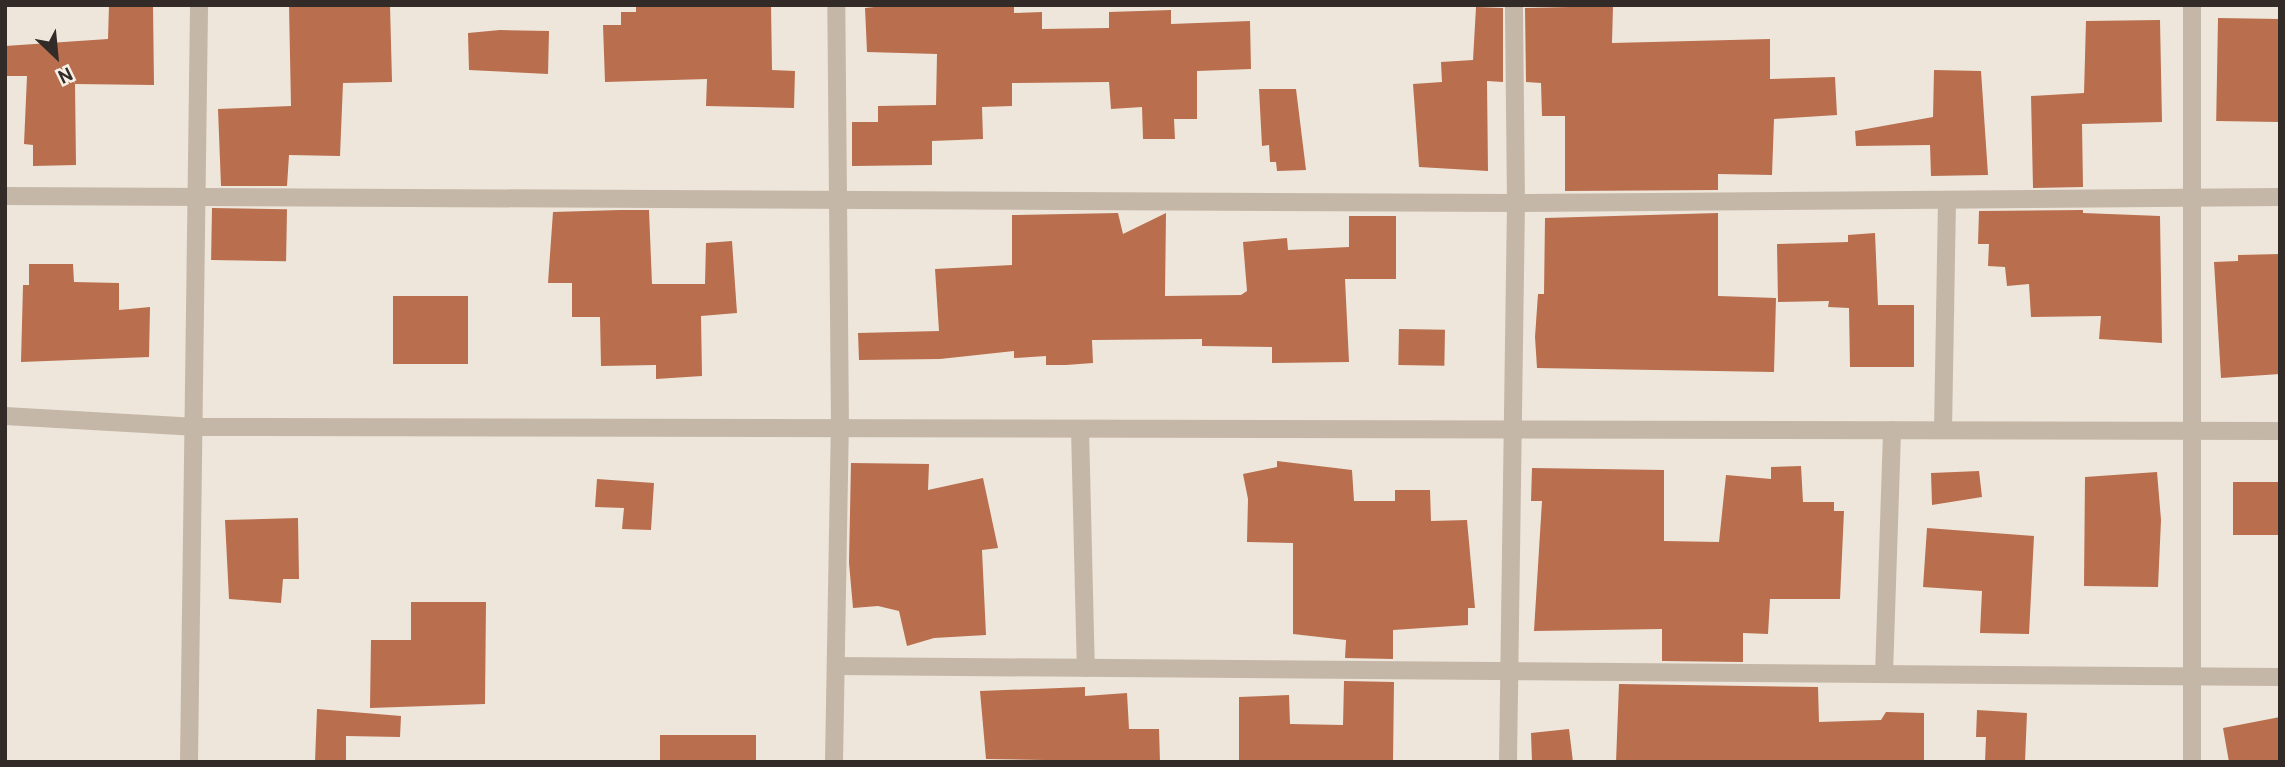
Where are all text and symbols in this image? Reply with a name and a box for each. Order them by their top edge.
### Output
north arrow [21,21,91,91]
text: N [54,62,77,89]

